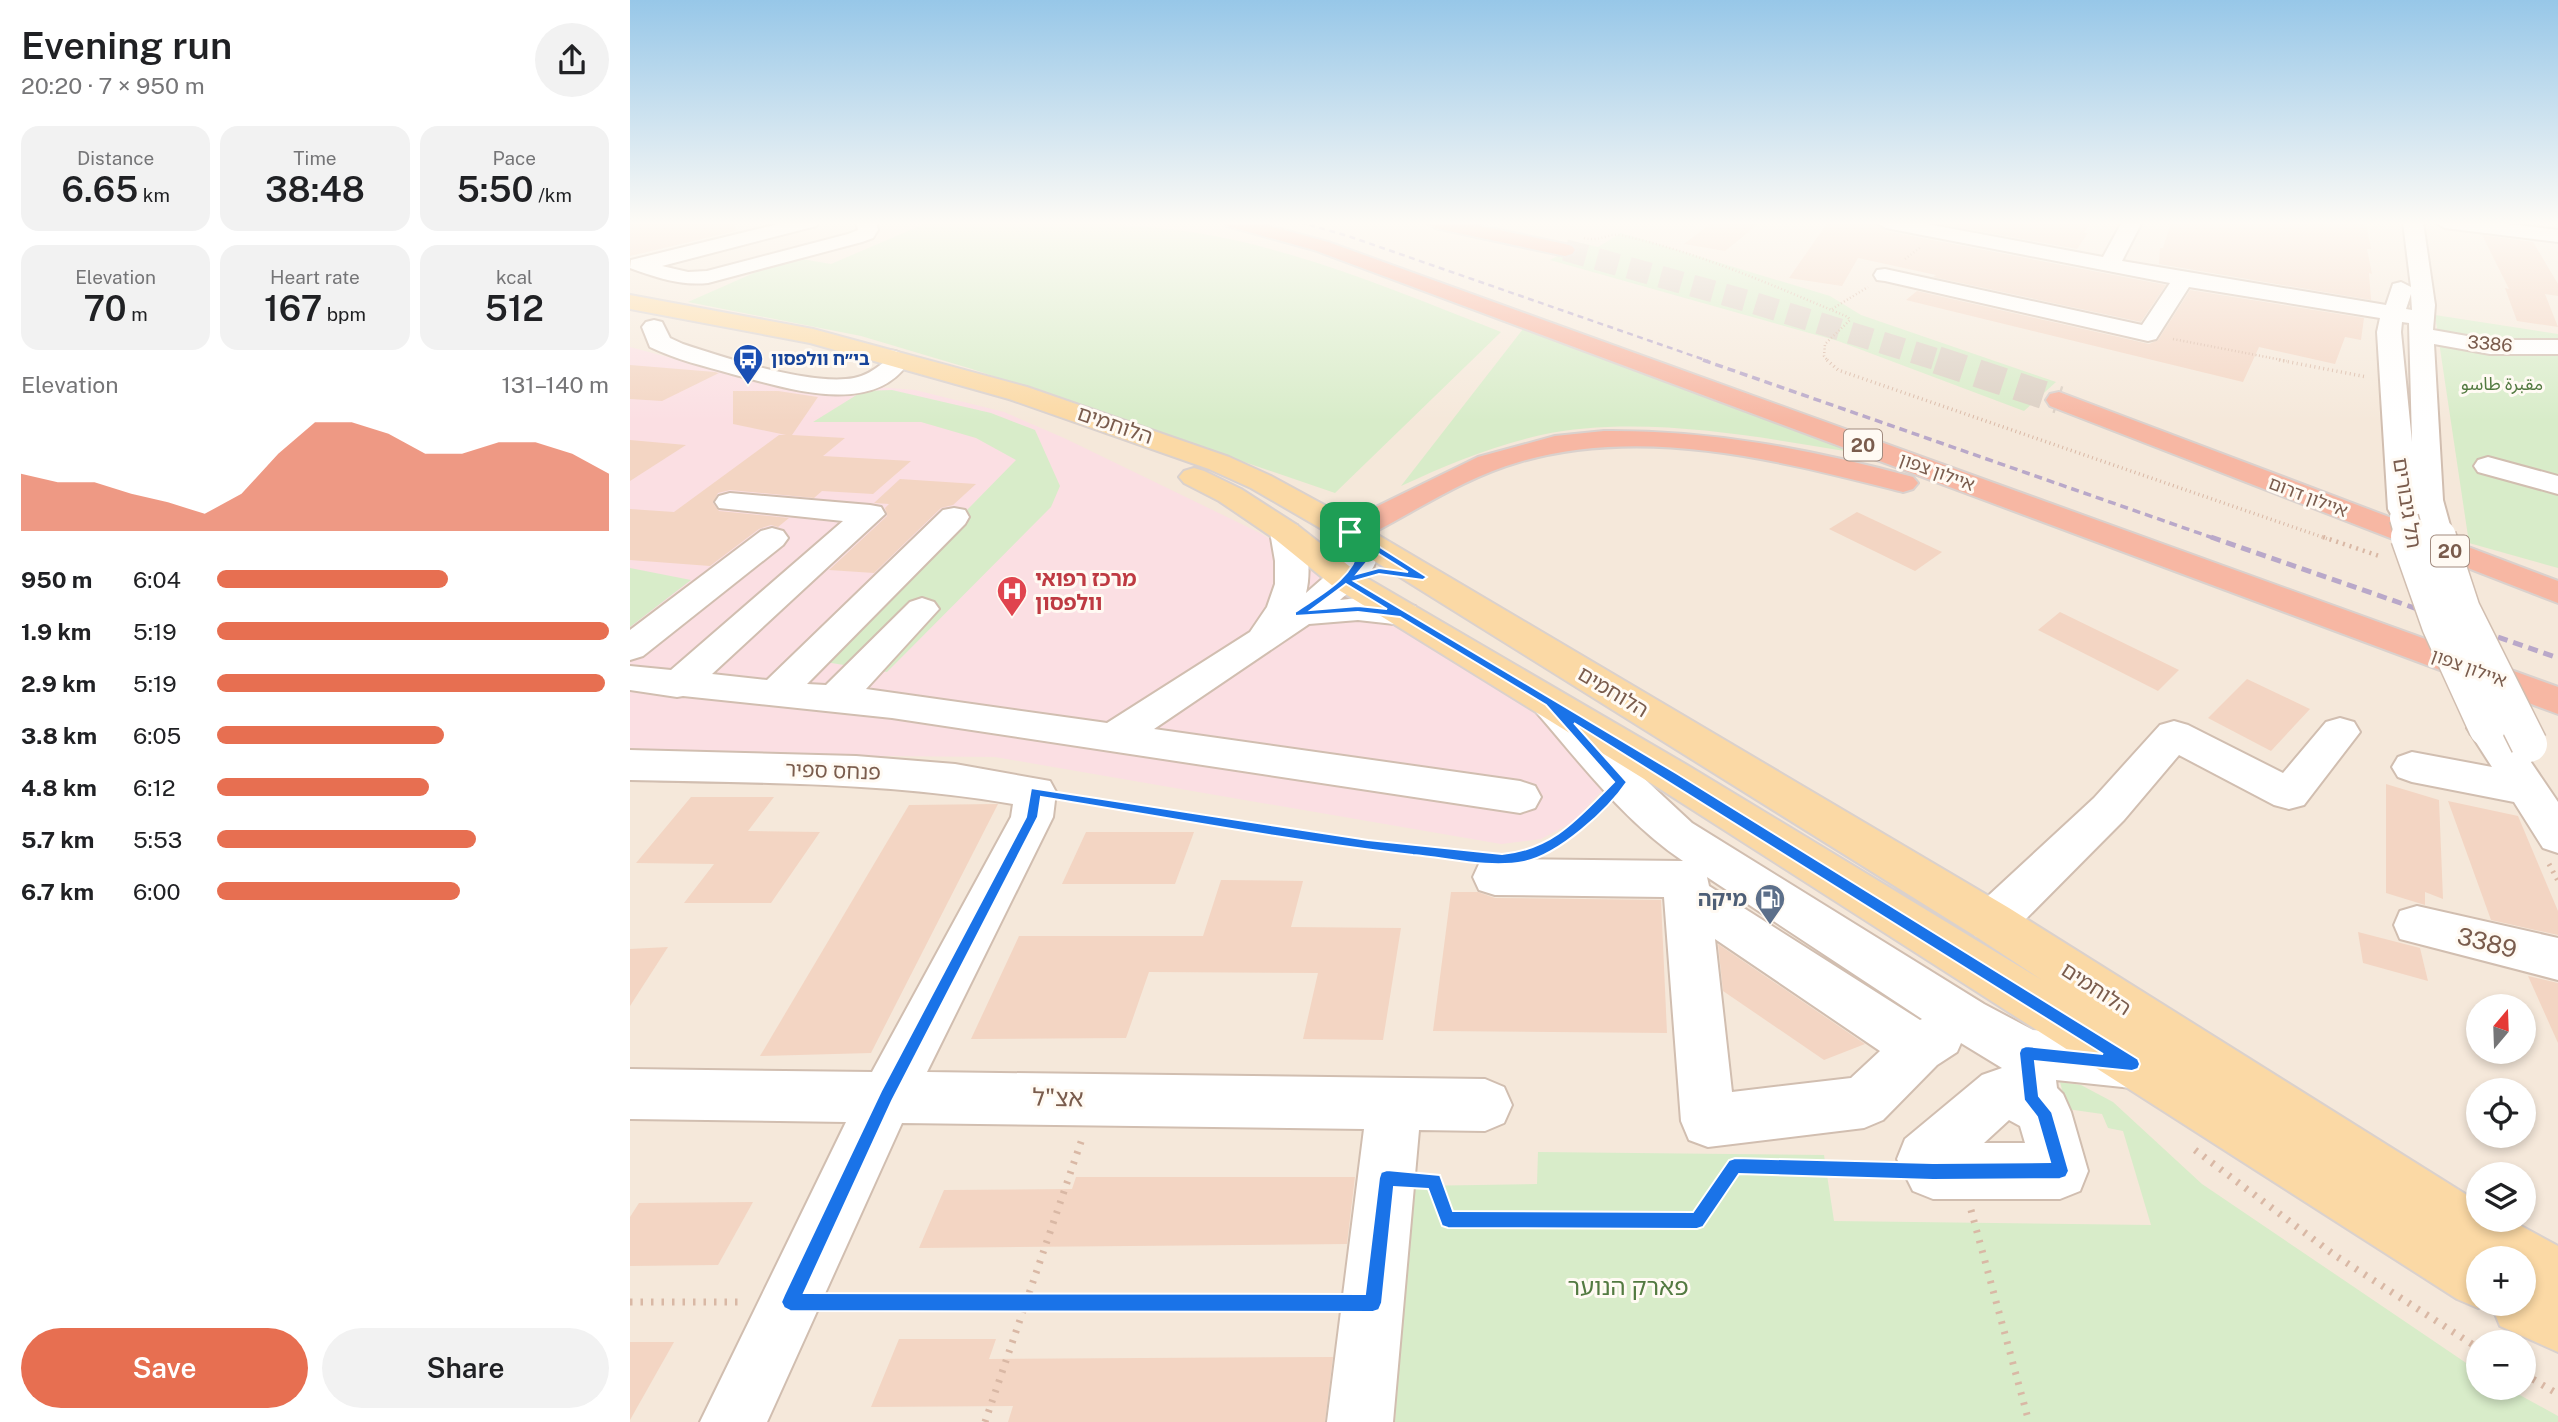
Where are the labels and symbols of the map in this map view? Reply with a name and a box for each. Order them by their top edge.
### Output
street label: 3386 [2467,331,2513,356]
bus stop icon: בי״ח וולפסון [731,342,765,386]
place label: בי״ח וולפסון [771,348,870,369]
park label: مقبرة طاسو [2461,373,2543,395]
street label: הלוחמים [1074,400,1156,449]
road number: 20 [1844,430,1882,460]
street label: איילון צפון [1897,448,1978,495]
street label: תל גיבורים [2388,456,2427,550]
street label: איילון דרום [2266,472,2351,521]
pin [1320,502,1380,562]
road number: 20 [2431,536,2469,566]
place label: מרכז רפואי וולפסון [1035,566,1137,615]
hospital icon: מרכז רפואי וולפסון [995,574,1029,618]
street label: איילון צפון [2429,644,2510,691]
street label: הלוחמים [1573,661,1653,722]
street label: פנחס ספיר [785,756,881,785]
fuel station icon: מיקה [1753,882,1787,926]
place label: מיקה [1698,886,1747,911]
street label: 3389 [2455,921,2520,963]
street label: הלוחמים [2057,957,2136,1020]
north arrow [2466,994,2536,1064]
street label: אצ"ל [1032,1083,1084,1111]
park label: פארק הנוער [1567,1272,1689,1300]

